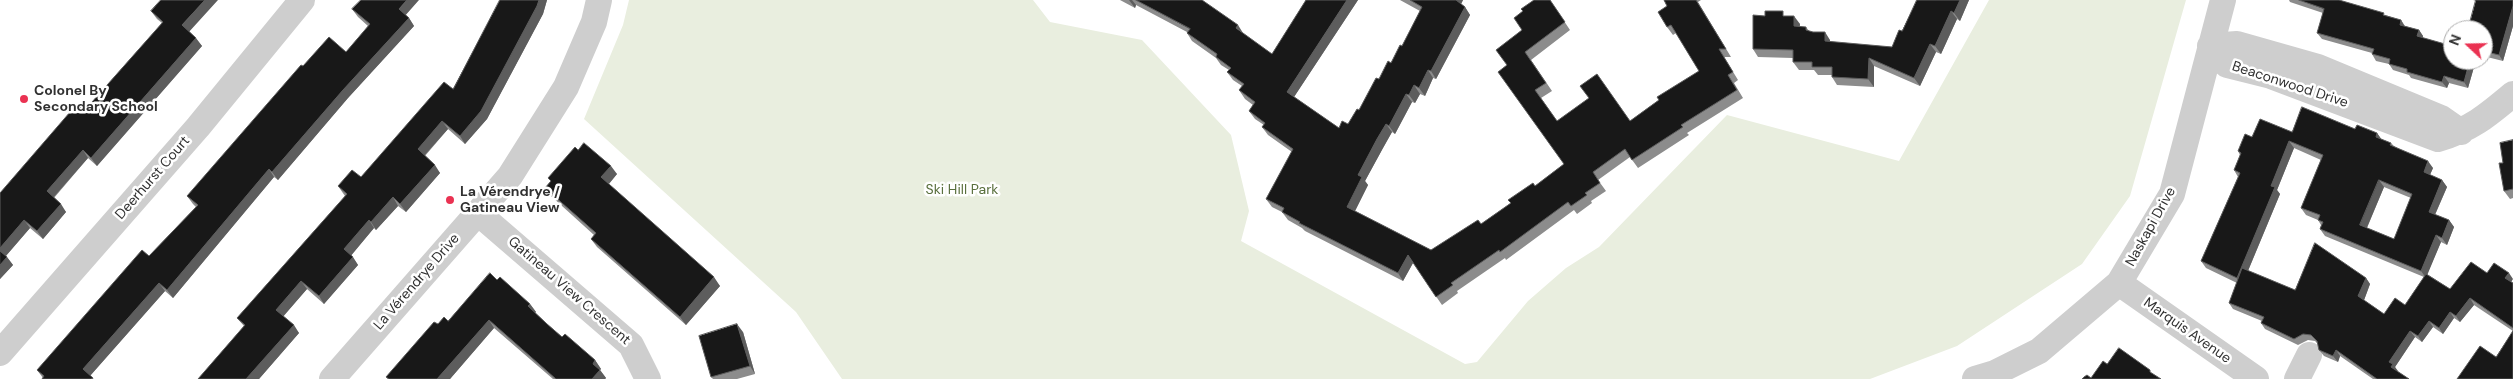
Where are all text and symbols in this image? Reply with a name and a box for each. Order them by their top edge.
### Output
north arrow [2443,20,2493,70]
text: N [2445,32,2465,48]
street label: Beaconwood Drive [2230,58,2350,112]
place label: Colonel By Secondary School [34,83,158,115]
marker: Colonel By Secondary School [18,93,30,105]
street label: Deerhurst Court [112,133,194,223]
park label: Ski Hill Park [926,182,998,198]
place label: La Vérendrye / Gatineau View [460,184,560,216]
street label: Naskapi Drive [2122,184,2180,270]
marker: La Vérendrye / Gatineau View [444,194,456,206]
street label: La Vérendrye Drive [371,230,463,334]
street label: Gatineau View Crescent [504,233,634,349]
street label: Marquis Avenue [2140,295,2234,367]

